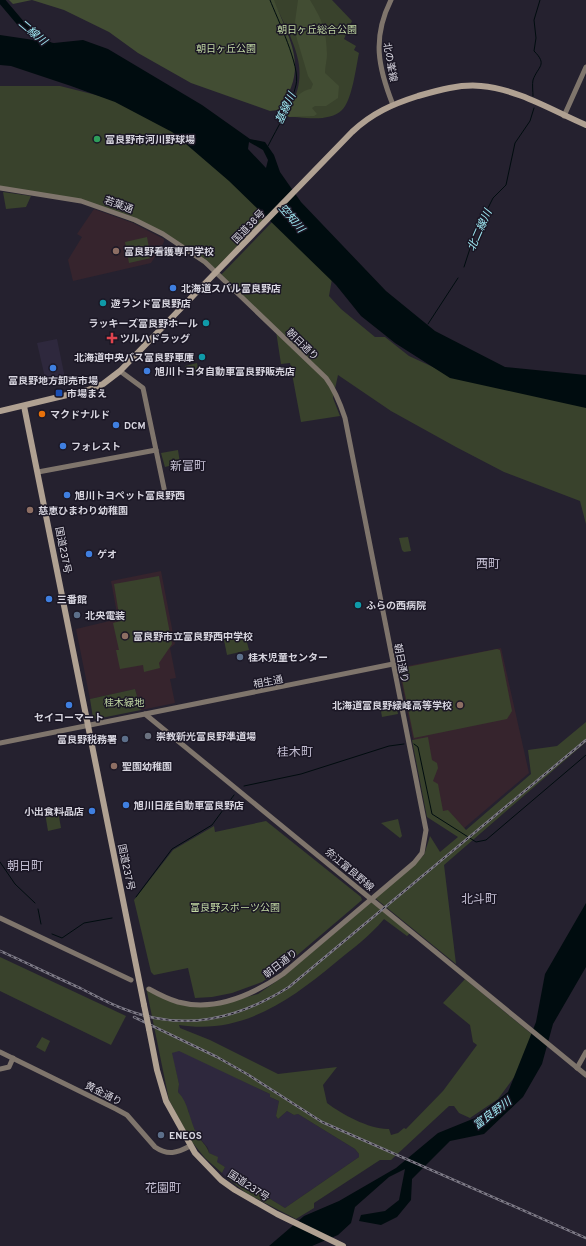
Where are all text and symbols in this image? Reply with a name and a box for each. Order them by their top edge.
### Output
water label: 二線川 [15,17,50,49]
park label: 朝日ヶ丘総合公園 [277,24,357,37]
street label: 北の峯線 [380,41,399,83]
park label: 朝日ヶ丘公園 [196,43,256,56]
water label: 基線川 [273,90,300,126]
marker: 富良野市河川野球場 [92,134,102,144]
place label: 富良野市河川野球場 [105,134,195,147]
street label: 若葉通 [102,194,135,217]
water label: 空知川 [275,202,308,237]
street label: 国道38号 [230,207,268,247]
water label: 北二線川 [465,207,496,253]
marker: 富良野看護専門学校 [111,246,121,256]
place label: 富良野看護専門学校 [124,246,214,259]
marker: 北海道スバル富良野店 [168,283,178,293]
place label: 北海道スバル富良野店 [181,283,281,296]
marker: 遊ランド富良野店 [98,298,108,308]
place label: 遊ランド富良野店 [111,298,191,311]
place label: ラッキーズ富良野ホール [89,318,198,331]
marker: ラッキーズ富良野ホール [201,318,211,328]
street label: 朝日通り [283,327,321,364]
marker: ツルハドラッグ [107,333,117,343]
place label: ツルハドラッグ [120,333,190,346]
place label: 北海道中央バス富良野車庫 [74,352,194,365]
marker: 北海道中央バス富良野車庫 [197,352,207,362]
marker: 富良野地方卸売市場 [48,363,58,373]
marker: 旭川トヨタ自動車富良野販売店 [142,366,152,376]
place label: 旭川トヨタ自動車富良野販売店 [154,366,295,379]
place label: 富良野地方卸売市場 [8,375,98,388]
marker: 市場まえ [54,388,64,398]
place label: 市場まえ [67,388,107,401]
marker: マクドナルド [37,409,47,419]
place label: マクドナルド [50,409,110,422]
marker: DCM [111,420,121,430]
place label: DCM [124,420,146,433]
marker: フォレスト [58,441,68,451]
place label: フォレスト [71,441,121,454]
district label: 新富町 [170,459,206,475]
marker: 旭川トヨペット富良野西 [62,490,72,500]
place label: 旭川トヨペット富良野西 [74,490,185,503]
marker: 慈恵ひまわり幼稚園 [25,505,35,515]
place label: 慈恵ひまわり幼稚園 [38,505,128,518]
street label: 国道237号 [52,526,73,575]
marker: ゲオ [84,549,94,559]
place label: ゲオ [97,549,117,562]
district label: 西町 [476,557,500,573]
marker: 三番館 [44,594,54,604]
place label: 三番館 [57,594,87,607]
marker: ふらの西病院 [353,600,363,610]
place label: ふらの西病院 [366,600,426,613]
marker: 北央電装 [72,610,82,620]
place label: 北央電装 [85,610,125,623]
marker: 富良野市立富良野西中学校 [120,631,130,641]
place label: 富良野市立富良野西中学校 [133,631,253,644]
street label: 朝日通り [390,642,411,684]
marker: 桂木児童センター [235,652,245,662]
place label: 桂木児童センター [248,652,328,665]
street label: 相生通 [252,673,284,692]
park label: 桂木緑地 [104,697,145,710]
marker: セイコーマート [64,700,74,710]
place label: 北海道富良野緑峰高等学校 [332,700,452,713]
marker: 北海道富良野緑峰高等学校 [455,700,465,710]
place label: セイコーマート [34,712,104,725]
marker: 崇教新光富良野準道場 [143,731,153,741]
place label: 崇教新光富良野準道場 [156,731,256,744]
place label: 富良野税務署 [57,734,117,747]
marker: 富良野税務署 [120,734,130,744]
district label: 桂木町 [277,745,313,761]
marker: 聖園幼稚園 [109,761,119,771]
place label: 聖園幼稚園 [122,761,172,774]
marker: 旭川日産自動車富良野店 [121,800,131,810]
place label: 旭川日産自動車富良野店 [133,800,244,813]
place label: 小出食料品店 [24,806,84,819]
marker: 小出食料品店 [87,806,97,816]
street label: 国道237号 [114,843,137,892]
street label: 奈江富良野線 [322,846,376,894]
district label: 朝日町 [7,859,43,875]
district label: 北斗町 [461,892,497,908]
park label: 富良野スポーツ公園 [190,902,280,915]
street label: 朝日通り [261,947,301,982]
street label: 黄金通り [83,1079,124,1109]
water label: 富良野川 [471,1094,515,1133]
marker: ENEOS [156,1130,166,1140]
place label: ENEOS [169,1130,202,1143]
street label: 国道237号 [225,1168,272,1205]
district label: 花園町 [145,1181,181,1197]

